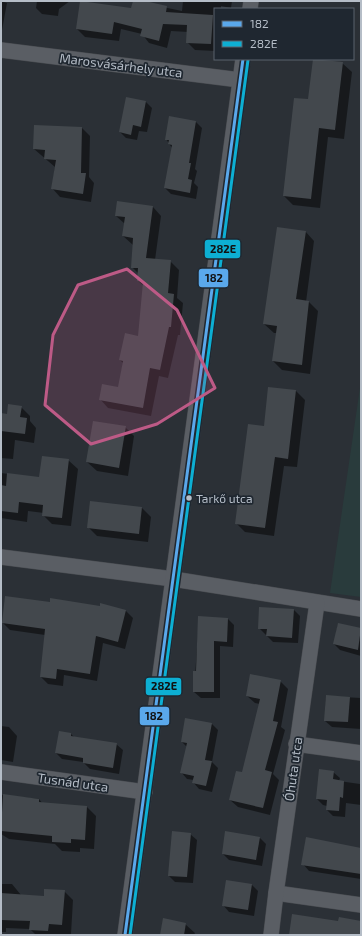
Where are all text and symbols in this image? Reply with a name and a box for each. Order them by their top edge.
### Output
legend [214,8,354,60]
text: 182 [250,16,269,30]
text: 282E [250,36,278,50]
street label: Marosvásárhely utca [59,50,183,80]
line badge: 282E [204,239,241,259]
text: 282E [210,242,236,255]
line badge: 182 [198,268,229,288]
text: 182 [205,271,223,284]
place label: Tarkő utca [196,491,253,505]
marker: Tarkő utca [184,493,194,503]
line badge: 282E [145,677,182,696]
text: 282E [151,679,177,692]
line badge: 182 [139,706,170,726]
text: 182 [145,709,163,722]
street label: Óhuta utca [280,736,305,802]
street label: Tusnád utca [37,769,109,795]

